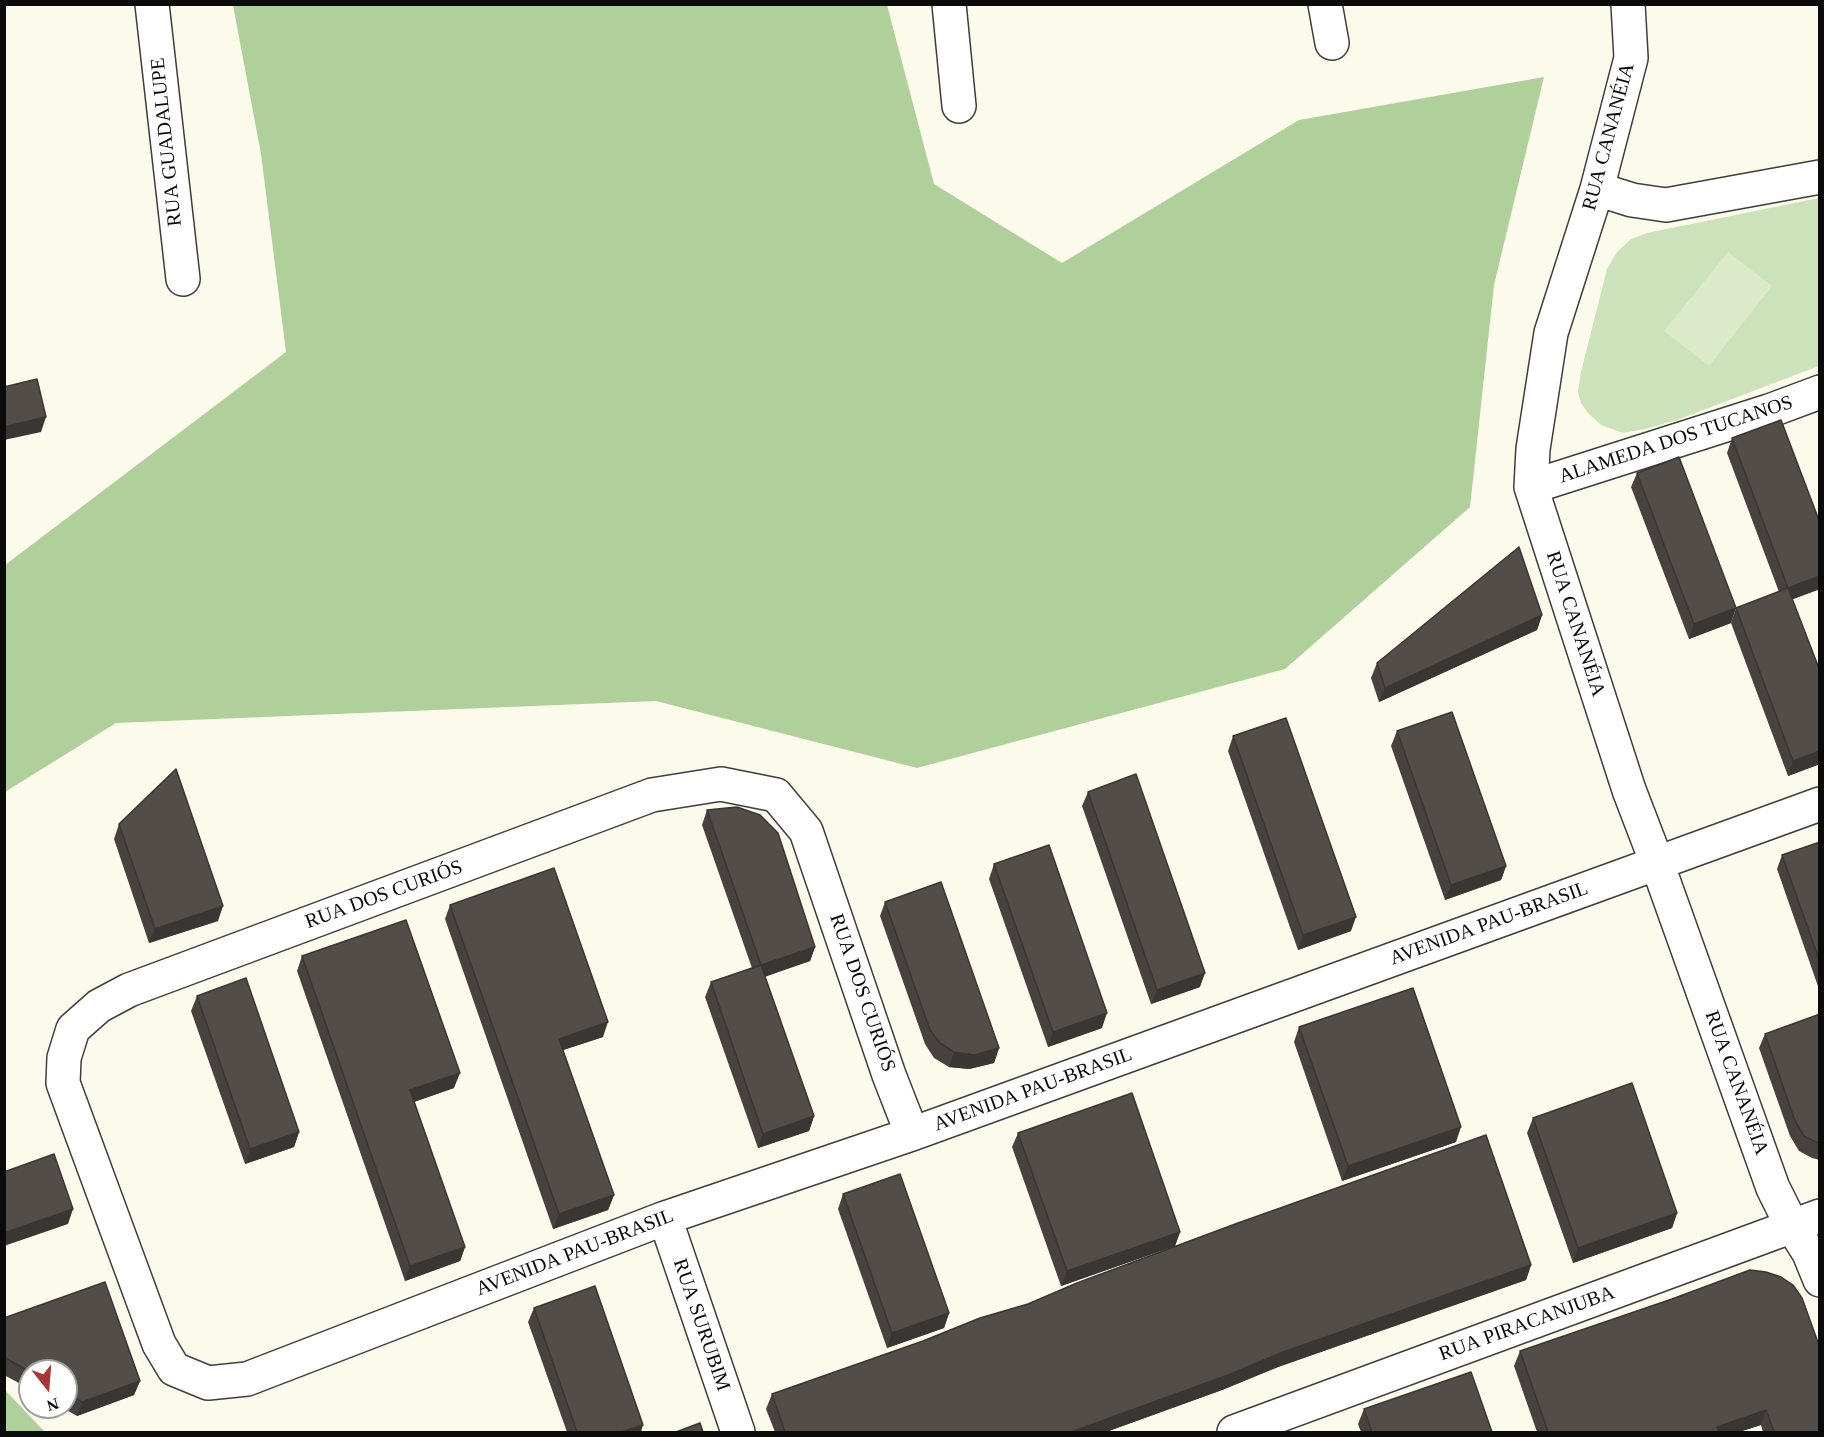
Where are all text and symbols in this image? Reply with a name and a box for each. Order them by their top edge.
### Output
street label: RUA GUADALUPE [146,56,188,228]
street label: RUA CANANÉIA [1578,61,1640,213]
street label: ALAMEDA DOS TUCANOS [1556,391,1796,489]
street label: RUA CANANÉIA [1540,548,1610,700]
street label: RUA DOS CURIÓS [302,855,466,935]
street label: AVENIDA PAU-BRASIL [1386,877,1592,971]
street label: RUA DOS CURIÓS [824,911,900,1075]
street label: RUA CANANÉIA [1699,1008,1773,1158]
street label: AVENIDA PAU-BRASIL [930,1043,1136,1137]
street label: AVENIDA PAU-BRASIL [473,1204,677,1302]
street label: RUA SURUBIM [667,1256,735,1394]
street label: RUA PIRACANJUBA [1436,1281,1618,1367]
north arrow [18,1359,78,1419]
text: N [45,1395,61,1415]

